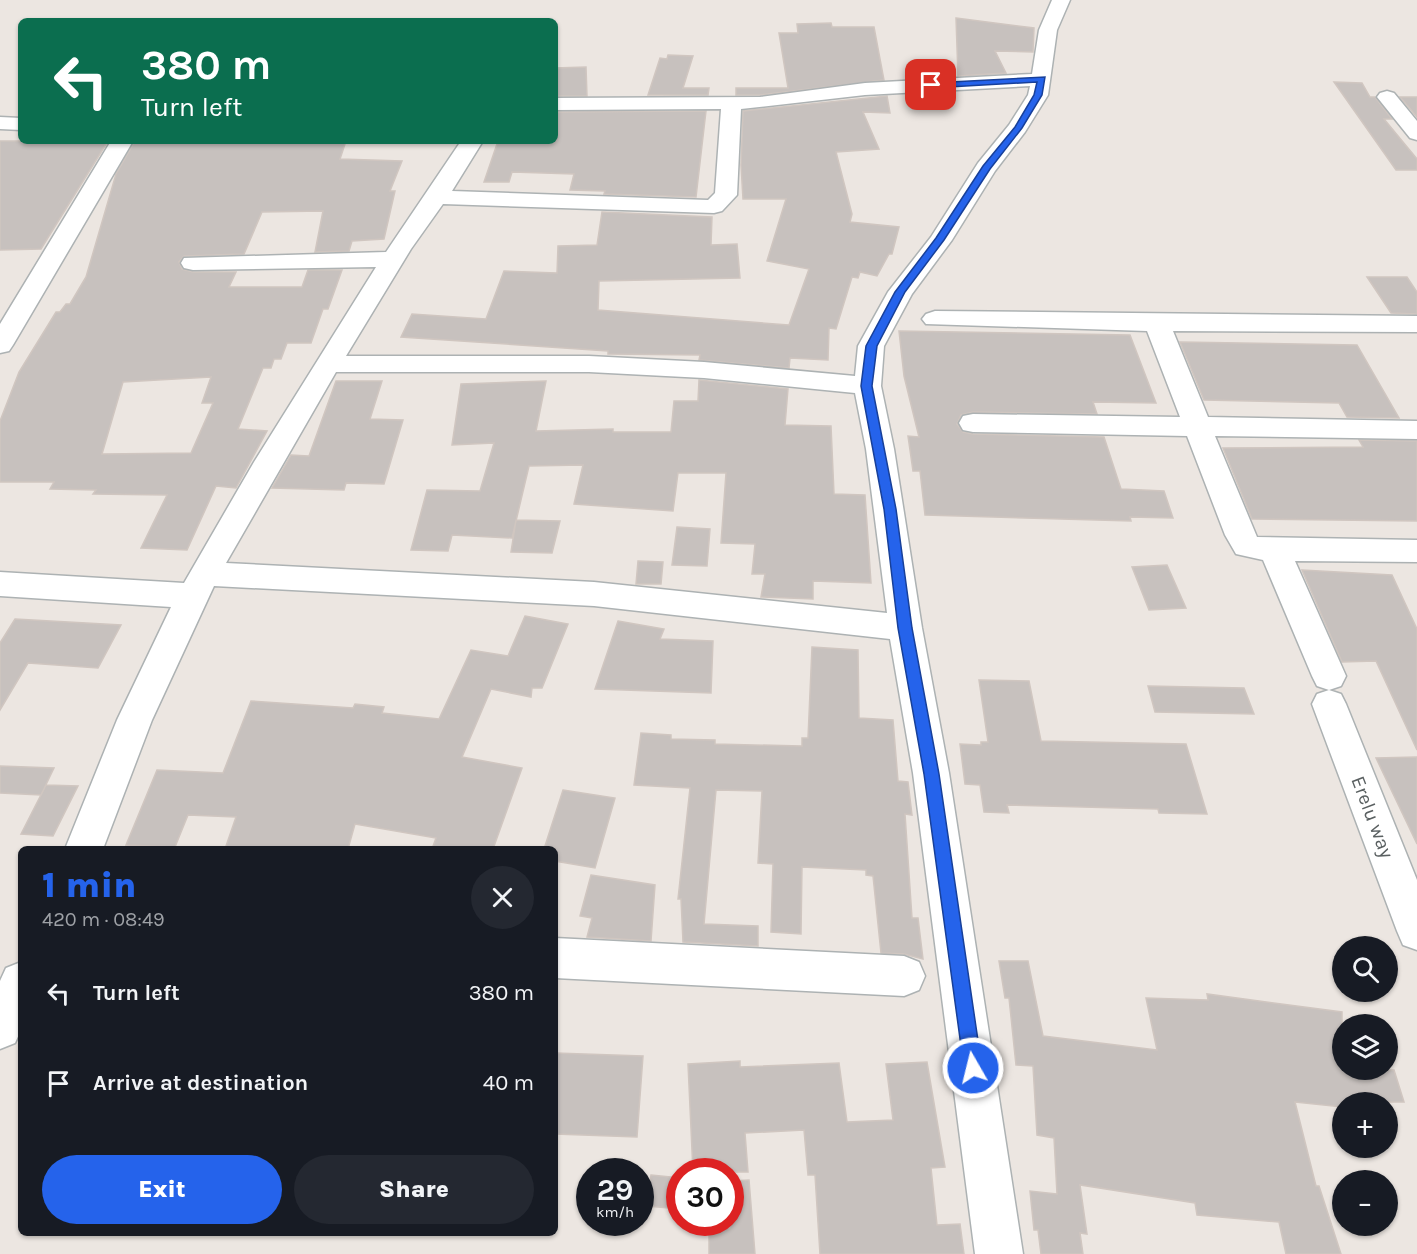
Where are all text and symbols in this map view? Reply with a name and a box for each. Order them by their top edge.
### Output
text: 380 m [141,40,271,90]
icon: left [42,42,120,120]
pin [905,59,956,110]
icon: arrive [914,68,947,101]
text: Turn left [141,91,242,123]
street label: Erelu way [1346,773,1399,861]
text: 1 min [42,864,136,906]
button: close [471,866,534,929]
text: 420 m · 08:49 [42,908,165,931]
map controls [1332,936,1398,1236]
button: search [1332,936,1398,1002]
icon: left [42,977,75,1010]
text: Turn left [93,980,180,1006]
text: 380 m [469,980,534,1006]
button: layers [1332,1014,1398,1080]
position arrow [941,1036,1005,1100]
icon: arrive [42,1067,75,1100]
text: Arrive at destination [93,1070,308,1096]
text: 40 m [483,1070,534,1096]
button: + [1332,1092,1398,1158]
button: Exit [42,1155,282,1224]
button: Share [294,1155,534,1224]
speed limit sign: 30 [666,1158,744,1236]
button: − [1332,1170,1398,1236]
text: 29 [597,1172,633,1208]
text: km/h [596,1203,634,1221]

